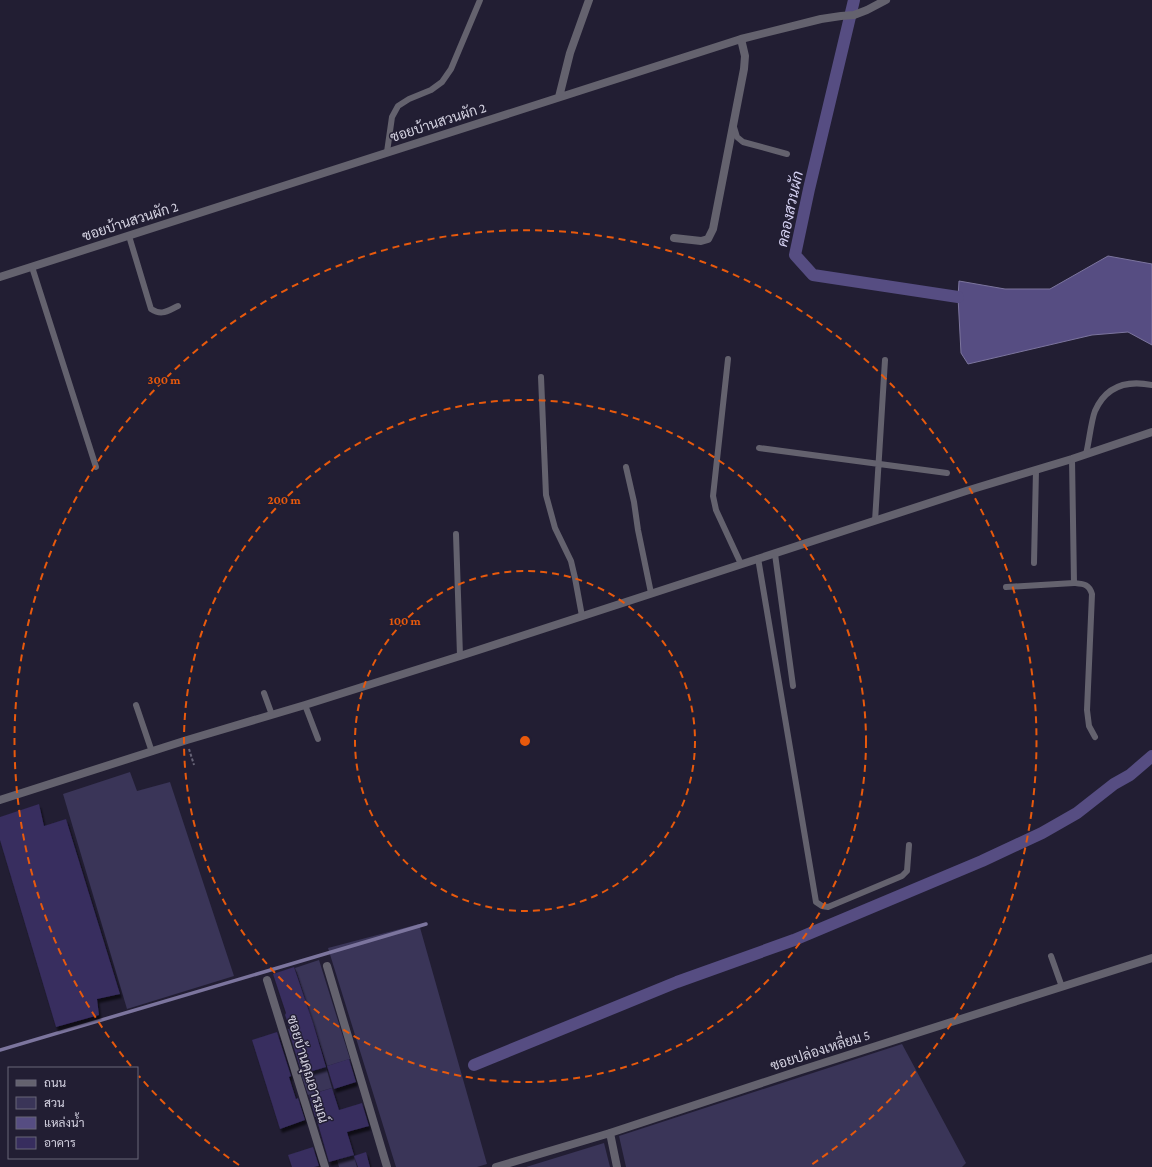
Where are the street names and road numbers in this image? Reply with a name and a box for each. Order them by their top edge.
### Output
street label: ซอยบ้านสวนผัก 2 [388,98,488,145]
street label: ซอยบ้านสวนผัก 2 [80,197,180,244]
street label: ซอยบ้านคุณอารมณ์ [282,1013,333,1125]
street label: ซอยปล่องเหลี่ยม 5 [767,1023,872,1074]

